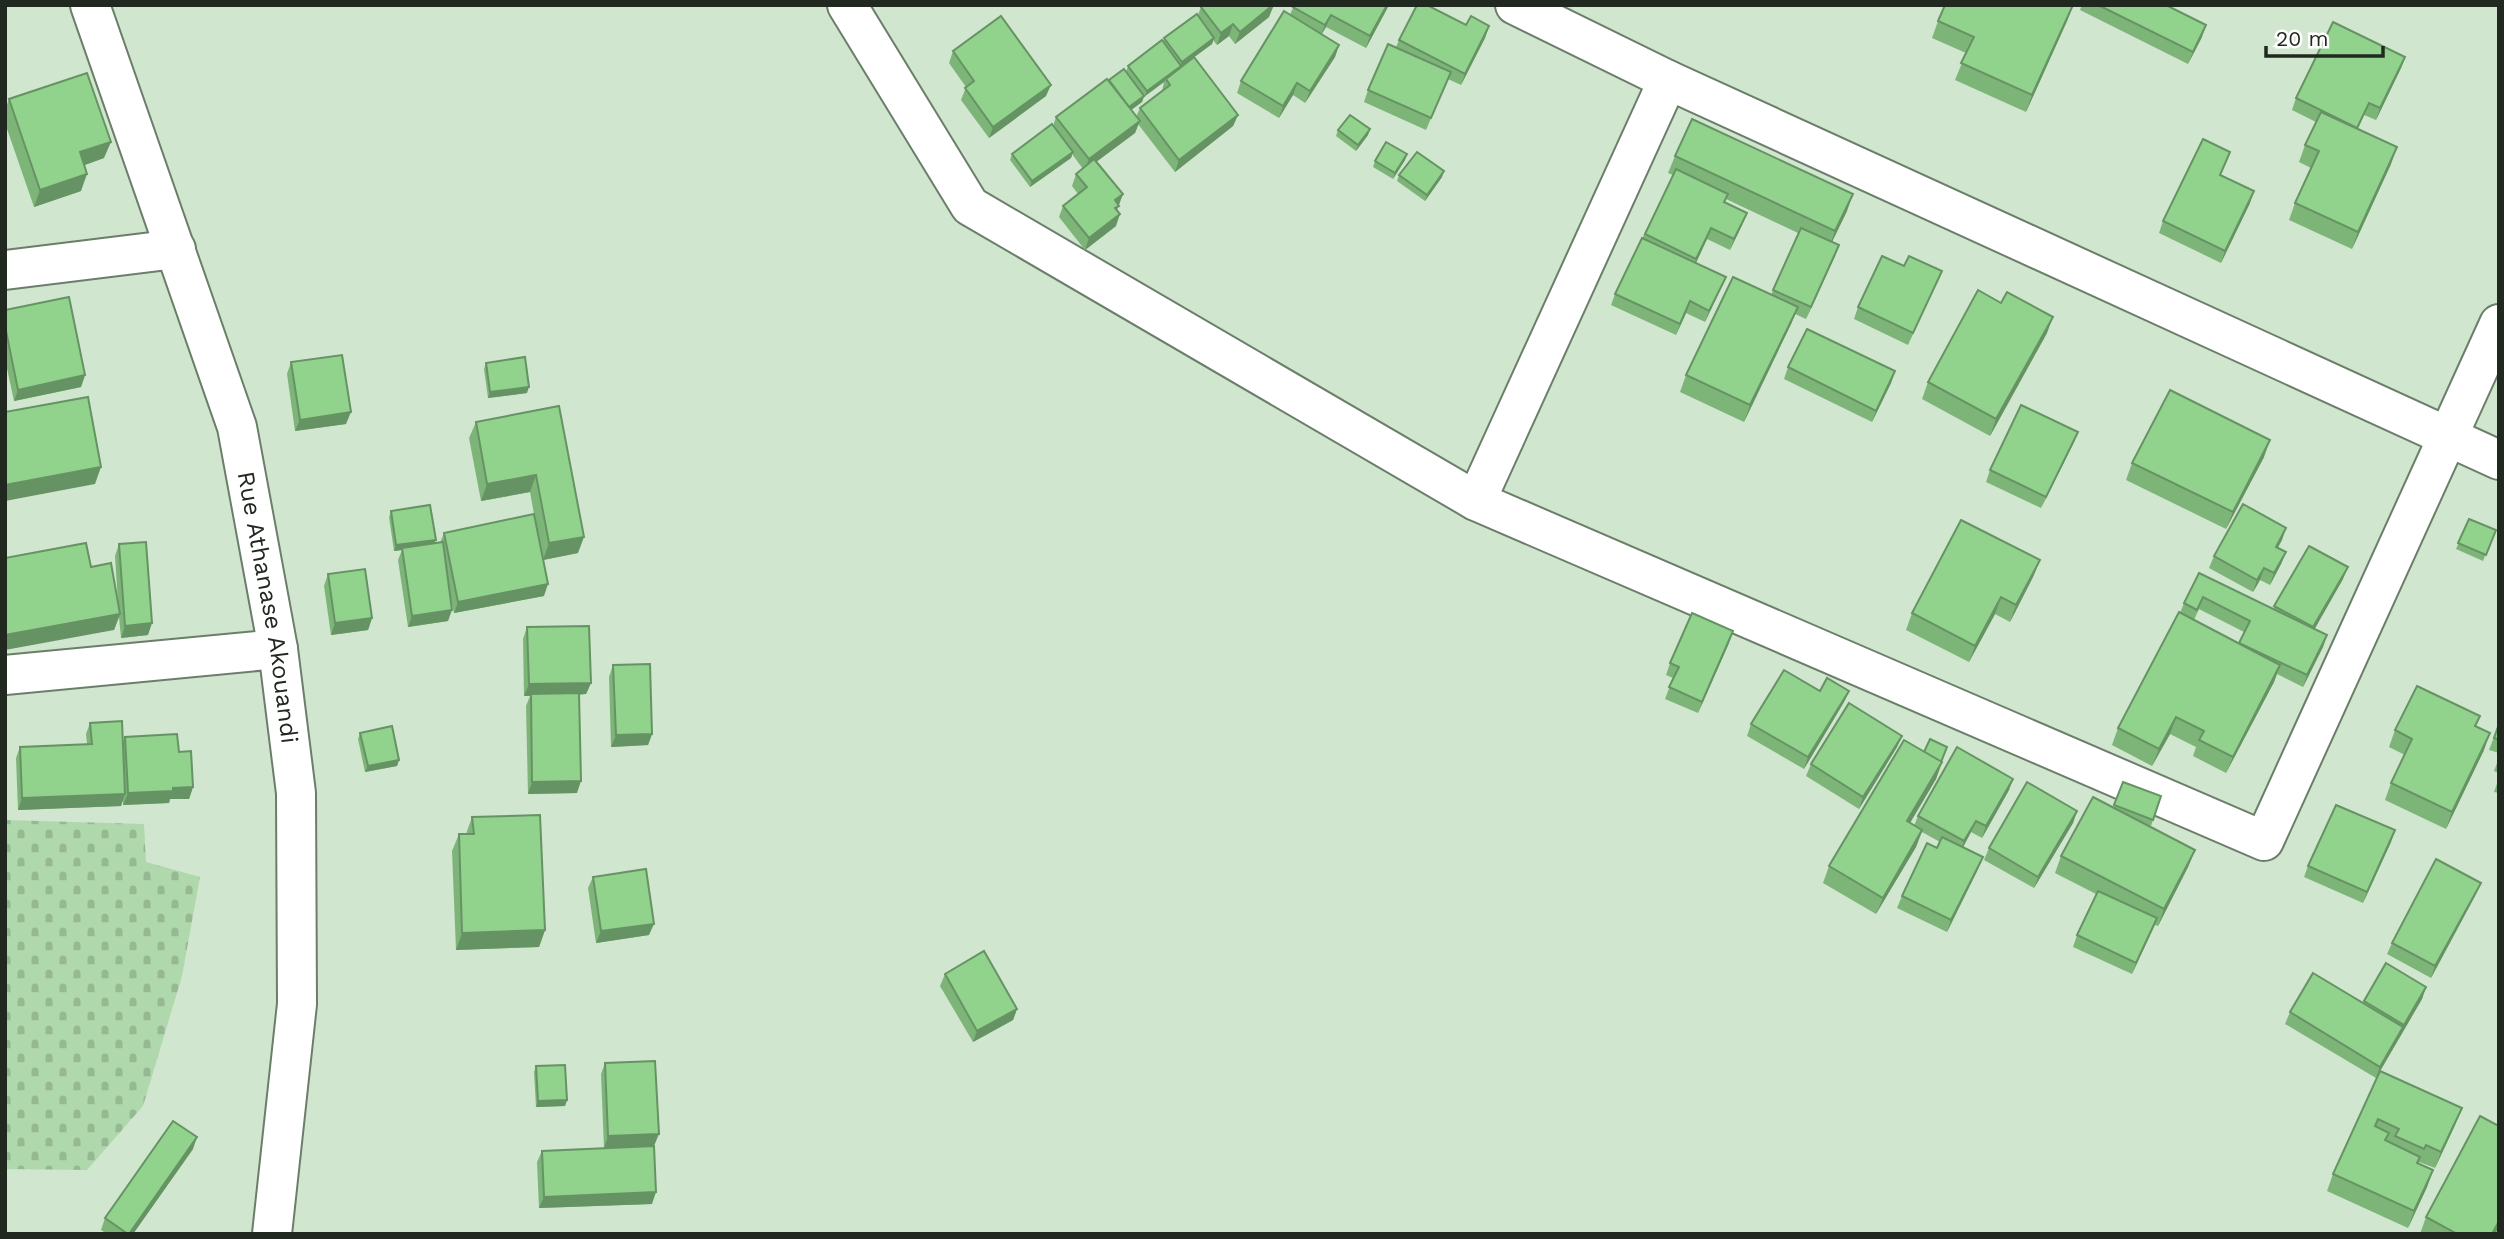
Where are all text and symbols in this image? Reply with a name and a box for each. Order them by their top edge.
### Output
scale bar [2266,14,2383,58]
text: 20 m [2276,26,2328,51]
street label: Rue Athanase Akouandi [231,469,304,745]

